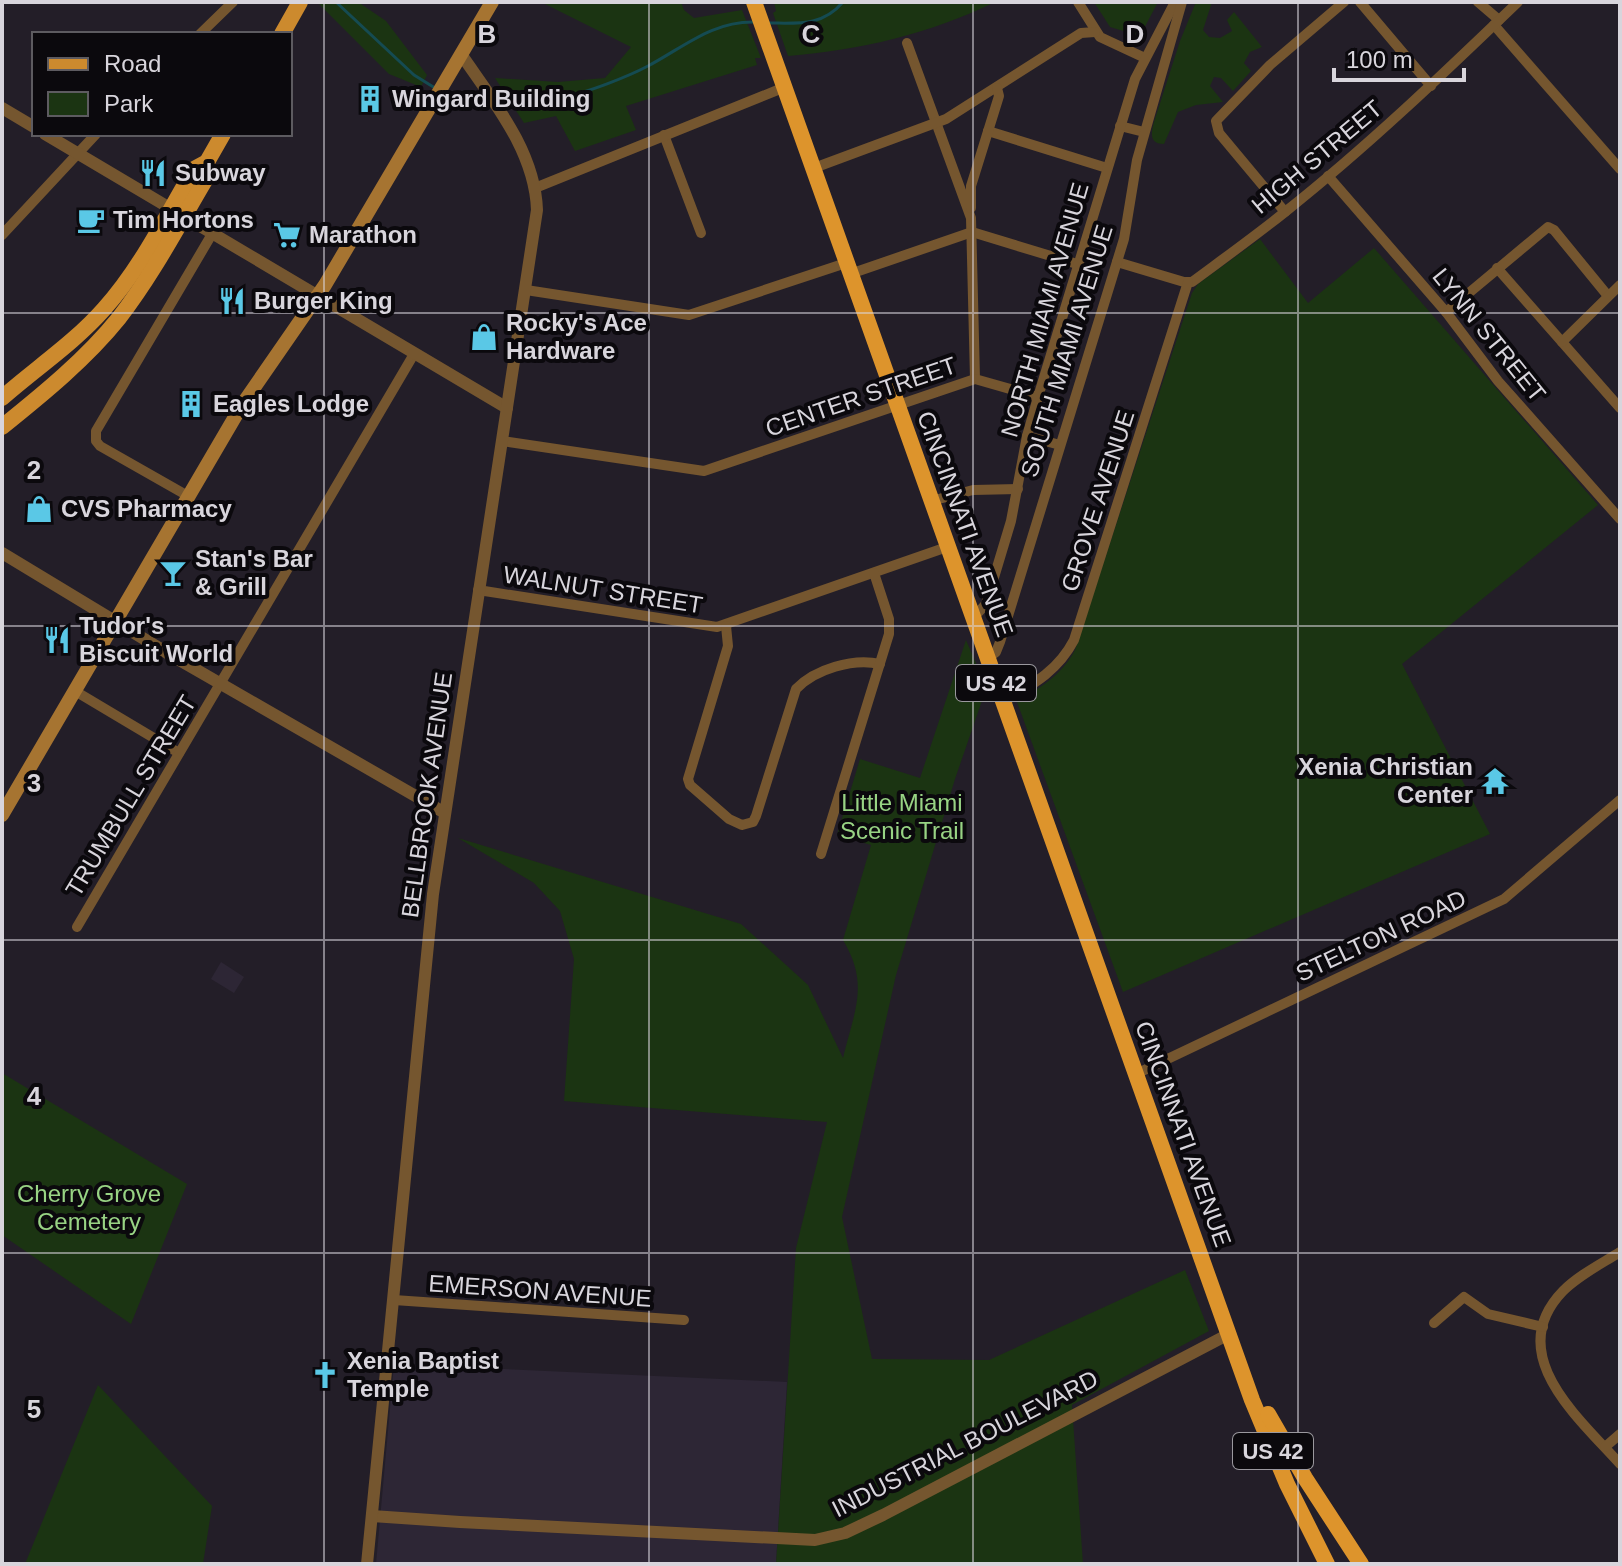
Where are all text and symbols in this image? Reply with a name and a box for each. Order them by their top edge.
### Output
text: B [478,19,496,49]
text: C [802,19,821,49]
text: D [1126,19,1144,49]
legend [32,32,292,136]
scale bar [1334,32,1464,82]
text: 100 m [1346,46,1413,73]
text: Road [104,50,161,77]
building icon: Wingard Building [355,84,385,114]
place label: Wingard Building [392,85,590,112]
text: Park [104,90,154,117]
street label: HIGH STREET [1246,94,1387,219]
restaurant icon: Subway [138,158,168,188]
place label: Subway [175,159,266,186]
street label: NORTH MIAMI AVENUE [995,180,1094,440]
cafe icon: Tim Hortons [76,205,106,235]
place label: Tim Hortons [113,206,254,233]
supermarket icon: Marathon [272,220,302,250]
place label: Marathon [309,221,417,248]
street label: SOUTH MIAMI AVENUE [1015,222,1118,480]
street label: LYNN STREET [1427,263,1552,407]
restaurant icon: Burger King [217,286,247,316]
place label: Burger King [254,287,393,314]
place label: Rocky's Ace Hardware [506,309,647,364]
shop icon: Rocky's Ace Hardware [469,322,499,352]
street label: CENTER STREET [762,351,960,442]
building icon: Eagles Lodge [176,389,206,419]
place label: Eagles Lodge [213,390,369,417]
street label: CINCINNATI AVENUE [912,407,1019,640]
street label: GROVE AVENUE [1055,407,1140,595]
text: 2 [27,455,41,485]
shop icon: CVS Pharmacy [24,494,54,524]
place label: CVS Pharmacy [61,495,232,522]
place label: Stan's Bar & Grill [195,545,313,600]
bar icon: Stan's Bar & Grill [158,558,188,588]
street label: WALNUT STREET [502,560,705,619]
place label: Tudor's Biscuit World [79,612,233,667]
restaurant icon: Tudor's Biscuit World [42,625,72,655]
road number: US 42 [956,665,1036,701]
street label: BELLBROOK AVENUE [396,670,457,919]
street label: TRUMBULL STREET [60,690,201,901]
place label: Xenia Christian Center [1298,753,1473,808]
temple icon: Xenia Christian Center [1480,766,1510,796]
text: 3 [27,768,41,798]
park label: Little Miami Scenic Trail [840,789,964,844]
street label: STELTON ROAD [1291,884,1470,987]
street label: CINCINNATI AVENUE [1130,1017,1237,1250]
text: 4 [27,1081,42,1111]
park label: Cherry Grove Cemetery [17,1180,161,1235]
street label: EMERSON AVENUE [428,1269,653,1312]
place label: Xenia Baptist Temple [347,1347,499,1402]
church icon: Xenia Baptist Temple [310,1360,340,1390]
street label: INDUSTRIAL BOULEVARD [827,1365,1102,1522]
text: 5 [27,1394,41,1424]
road number: US 42 [1233,1433,1313,1469]

